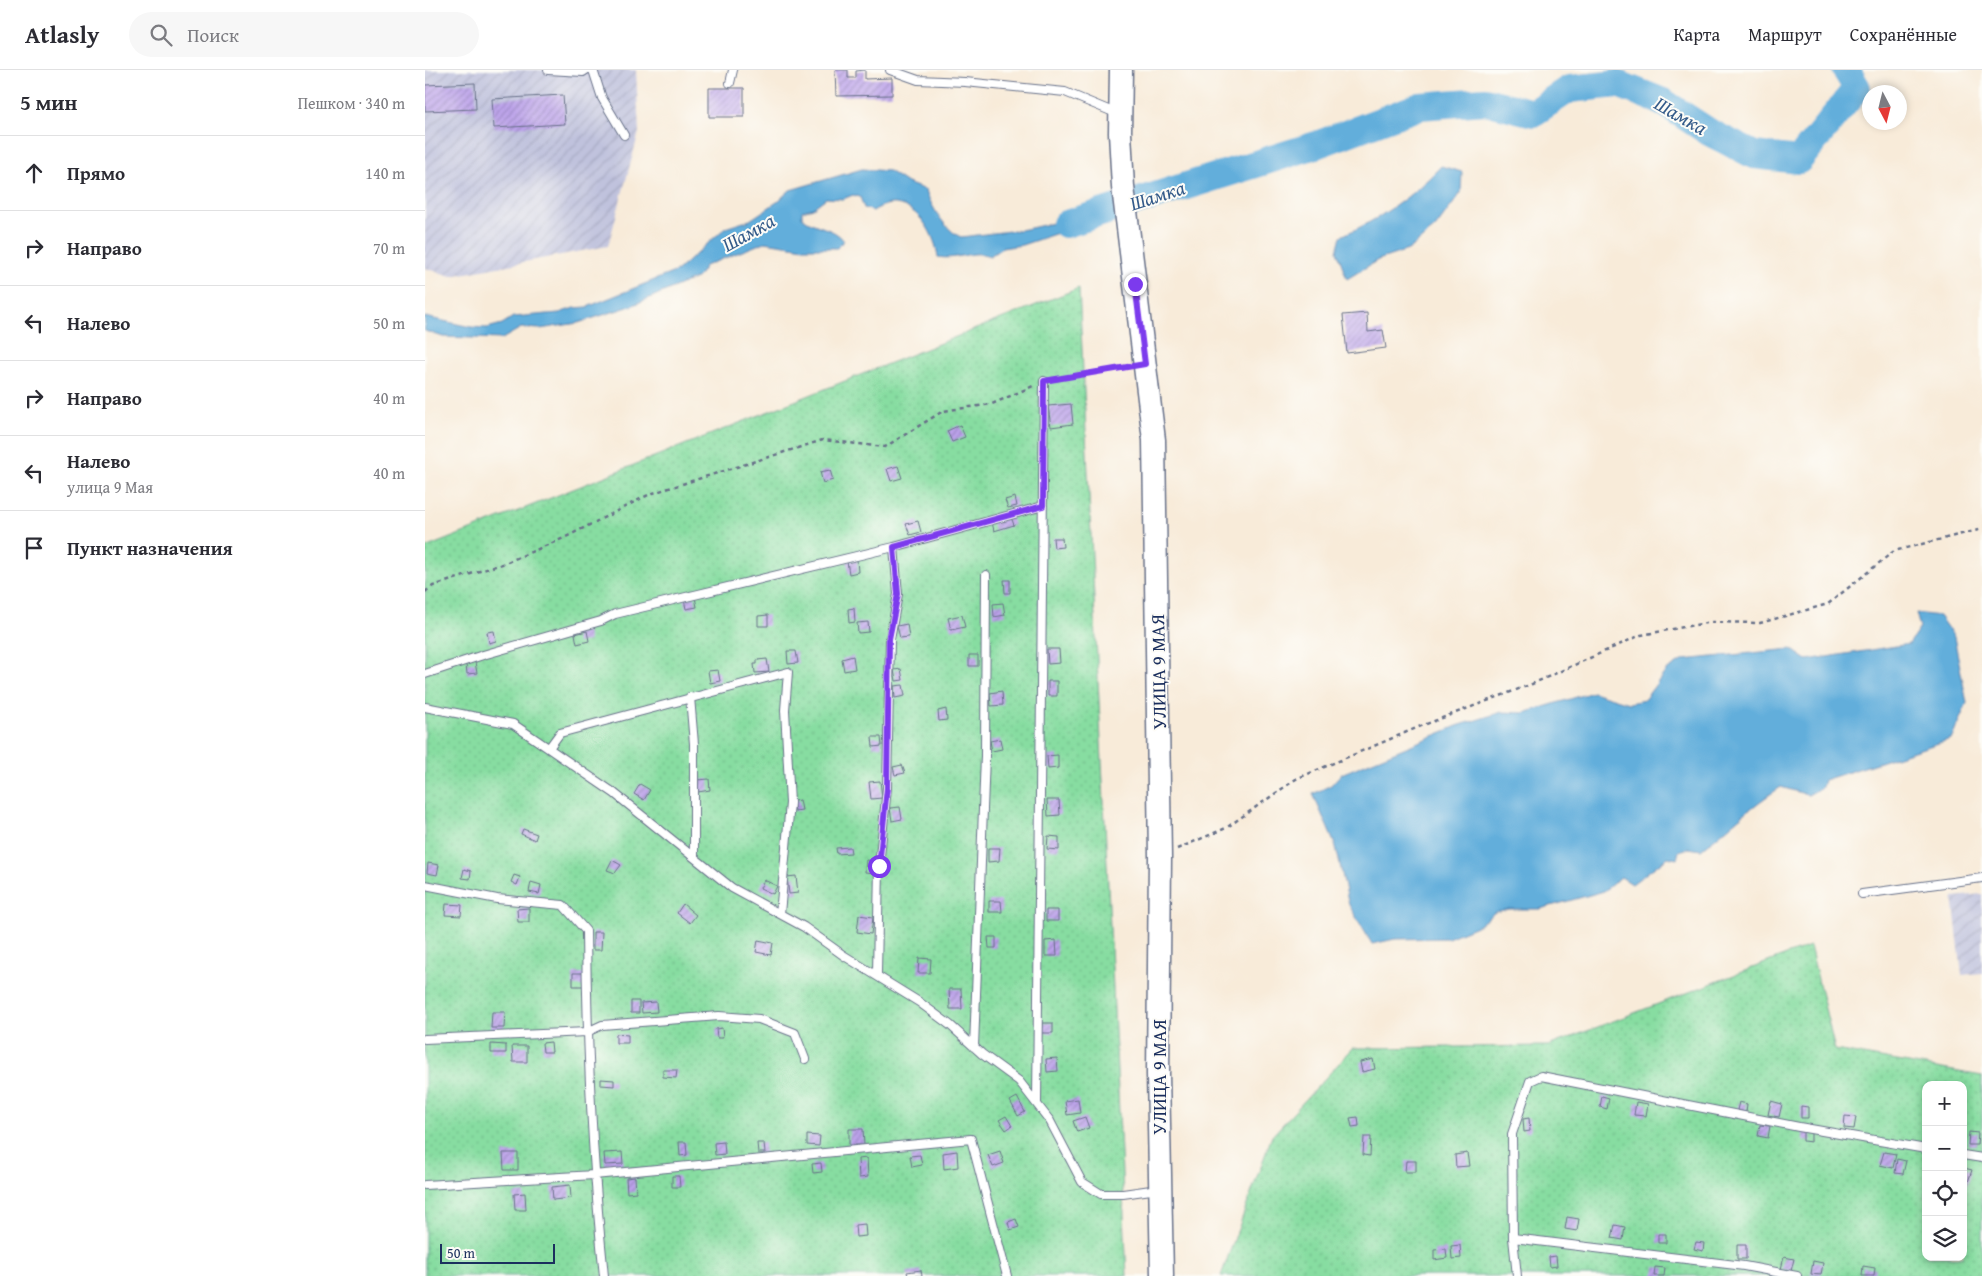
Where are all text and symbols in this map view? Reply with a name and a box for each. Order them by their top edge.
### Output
search box [129,12,479,57]
text: Atlasly [25,17,99,52]
icon: search [147,21,175,49]
text: Поиск [187,21,239,49]
text: Карта [1674,21,1720,48]
text: Маршрут [1748,21,1822,48]
text: Сохранённые [1850,21,1957,48]
north arrow [1862,85,1907,130]
text: 5 мин [20,87,77,118]
water label: Шамка [1649,88,1713,142]
text: Пешком · 340 m [298,91,405,115]
icon: ahead [20,159,48,187]
text: Прямо [67,159,125,187]
text: 140 m [365,161,405,185]
water label: Шамка [1126,172,1189,218]
water label: Шамка [716,205,780,258]
icon: right [20,234,48,262]
text: Направо [67,234,142,262]
text: 70 m [373,236,405,260]
route end [1124,273,1147,296]
icon: left [20,309,48,337]
text: Налево [67,309,130,337]
text: 50 m [373,311,405,335]
icon: right [20,384,48,412]
text: Направо [67,384,142,412]
text: 40 m [373,386,405,410]
text: Налево [67,447,130,475]
icon: left [20,459,48,487]
text: 40 m [373,461,405,485]
text: улица 9 Мая [67,475,153,499]
icon: arrive [20,534,48,562]
text: Пункт назначения [67,534,233,562]
street label: УЛИЦА 9 МАЯ [1143,614,1173,730]
route start [868,855,891,878]
street label: УЛИЦА 9 МАЯ [1145,1019,1173,1135]
map controls [1922,1081,1967,1261]
button: + [1922,1081,1967,1126]
button: − [1922,1126,1967,1171]
button: locate [1922,1171,1967,1216]
button: layers [1922,1216,1967,1261]
scale bar [440,1241,555,1264]
text: 50 m [447,1243,475,1263]

